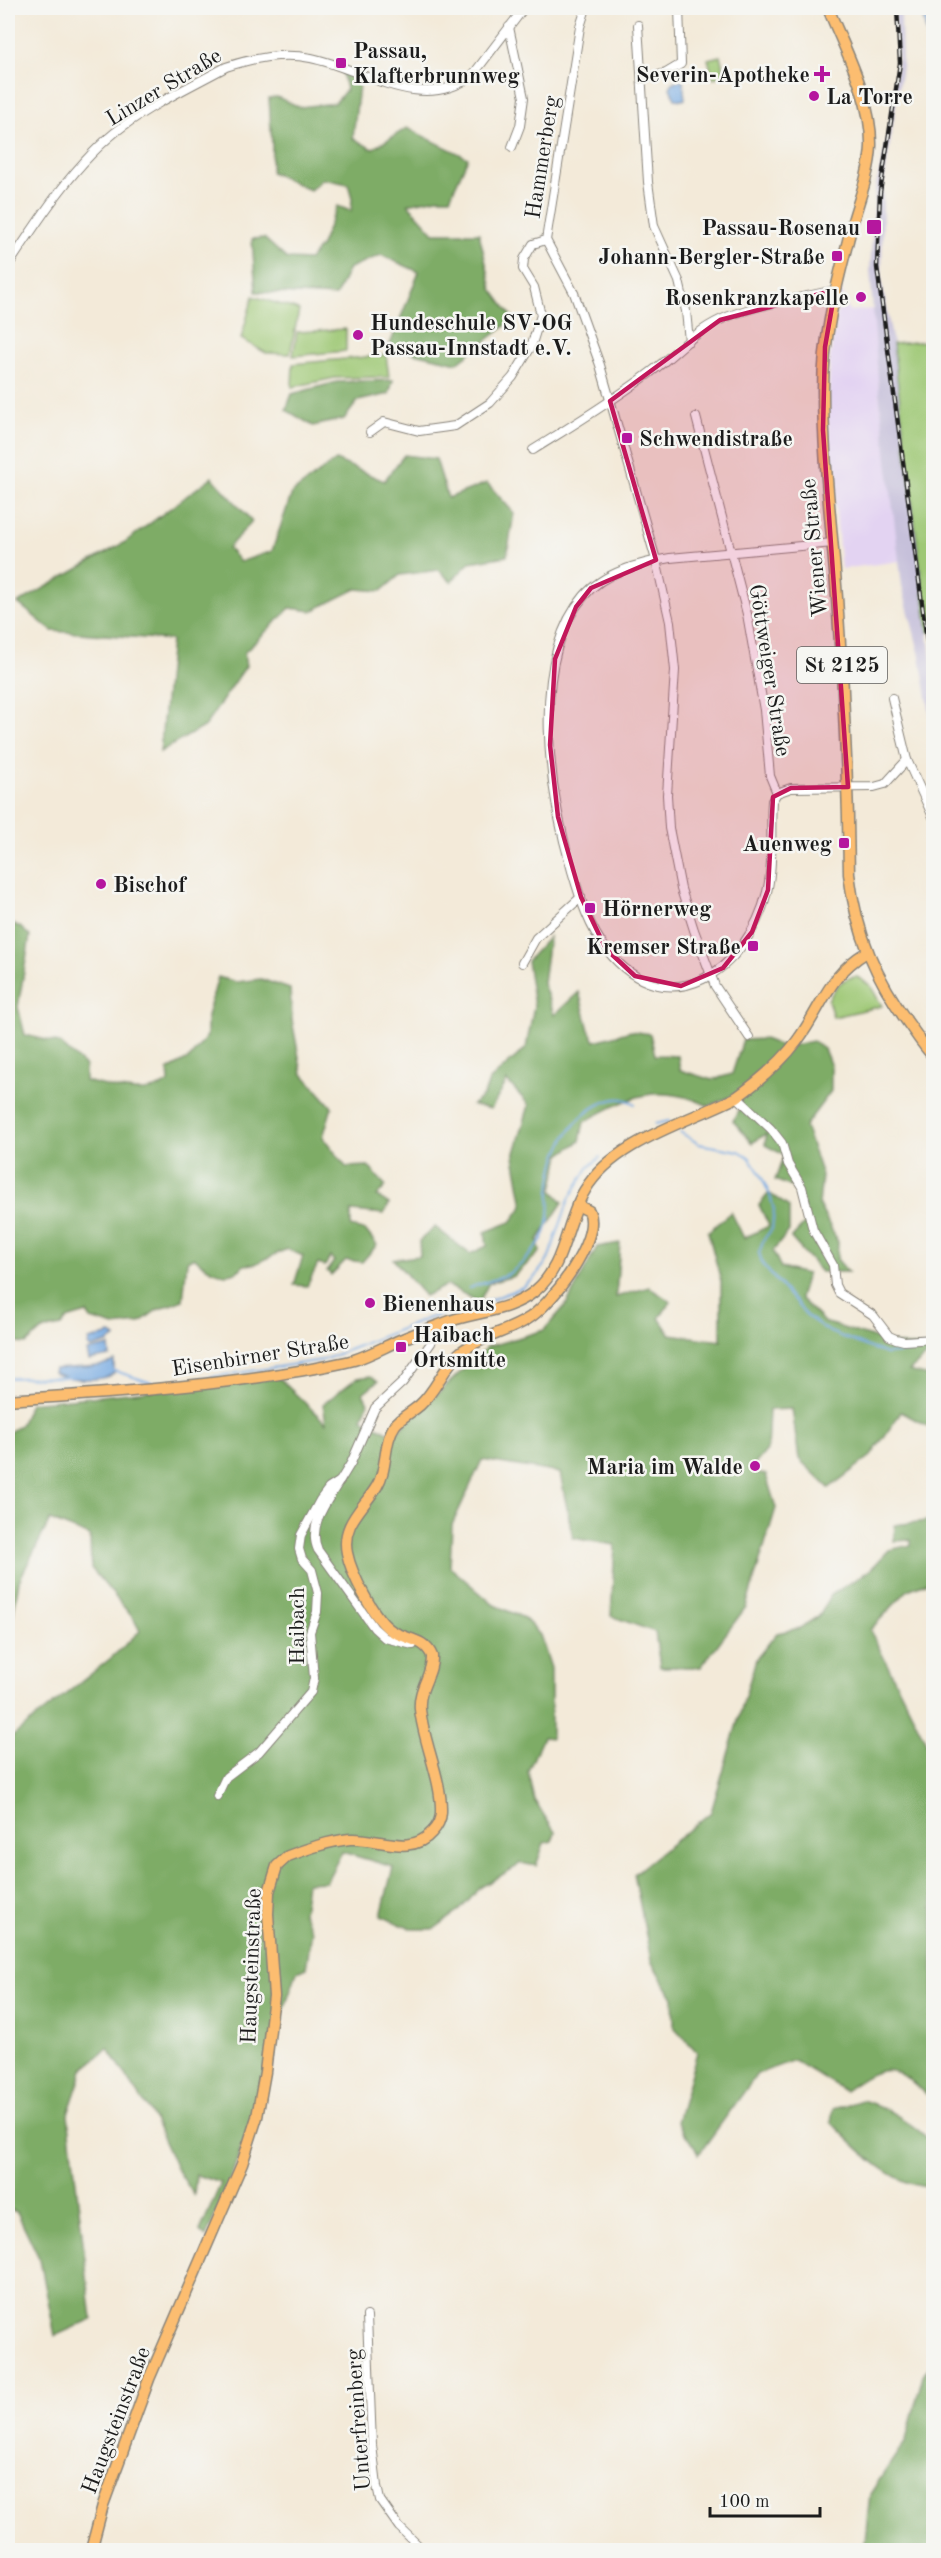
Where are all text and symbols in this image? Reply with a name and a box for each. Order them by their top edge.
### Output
place label: Passau, Klafterbrunnweg [353,41,520,88]
street label: Linzer Straße [102,45,226,131]
marker: Passau, Klafterbrunnweg [334,56,348,70]
place label: Severin-Apotheke [636,65,810,87]
marker: Severin-Apotheke [815,67,829,81]
place label: La Torre [826,87,913,109]
marker: La Torre [807,89,821,103]
street label: Hammerberg [522,94,564,221]
place label: Passau-Rosenau [702,218,860,240]
marker: Passau-Rosenau [865,218,883,236]
place label: Johann-Bergler-Straße [598,247,825,269]
marker: Johann-Bergler-Straße [830,249,844,263]
place label: Rosenkranzkapelle [665,288,849,310]
marker: Rosenkranzkapelle [854,290,868,304]
place label: Hundeschule SV-OG Passau-Innstadt e.V. [370,313,573,360]
marker: Hundeschule SV-OG Passau-Innstadt e.V. [351,328,365,342]
place label: Schwendistraße [639,429,793,451]
marker: Schwendistraße [620,431,634,445]
street label: Wiener Straße [798,478,832,618]
street label: Göttweiger Straße [745,582,794,758]
road number: St 2125 [797,647,887,683]
place label: Auenweg [742,834,832,856]
marker: Auenweg [837,836,851,850]
place label: Bischof [113,875,187,897]
marker: Bischof [94,877,108,891]
place label: Hörnerweg [602,899,711,921]
marker: Hörnerweg [583,901,597,915]
place label: Kremser Straße [586,937,741,959]
marker: Kremser Straße [746,939,760,953]
place label: Bienenhaus [382,1294,494,1316]
marker: Bienenhaus [363,1296,377,1310]
place label: Haibach Ortsmitte [413,1325,506,1372]
street label: Eisenbirner Straße [170,1331,350,1381]
marker: Haibach Ortsmitte [394,1340,408,1354]
place label: Maria im Walde [587,1457,743,1479]
marker: Maria im Walde [748,1459,762,1473]
street label: Haibach [287,1587,309,1665]
street label: Haugsteinstraße [238,1888,266,2044]
street label: Haugsteinstraße [79,2344,155,2497]
street label: Unterfreinberg [343,2348,375,2492]
scale bar [710,2480,820,2518]
text: 100 m [719,2493,770,2511]

